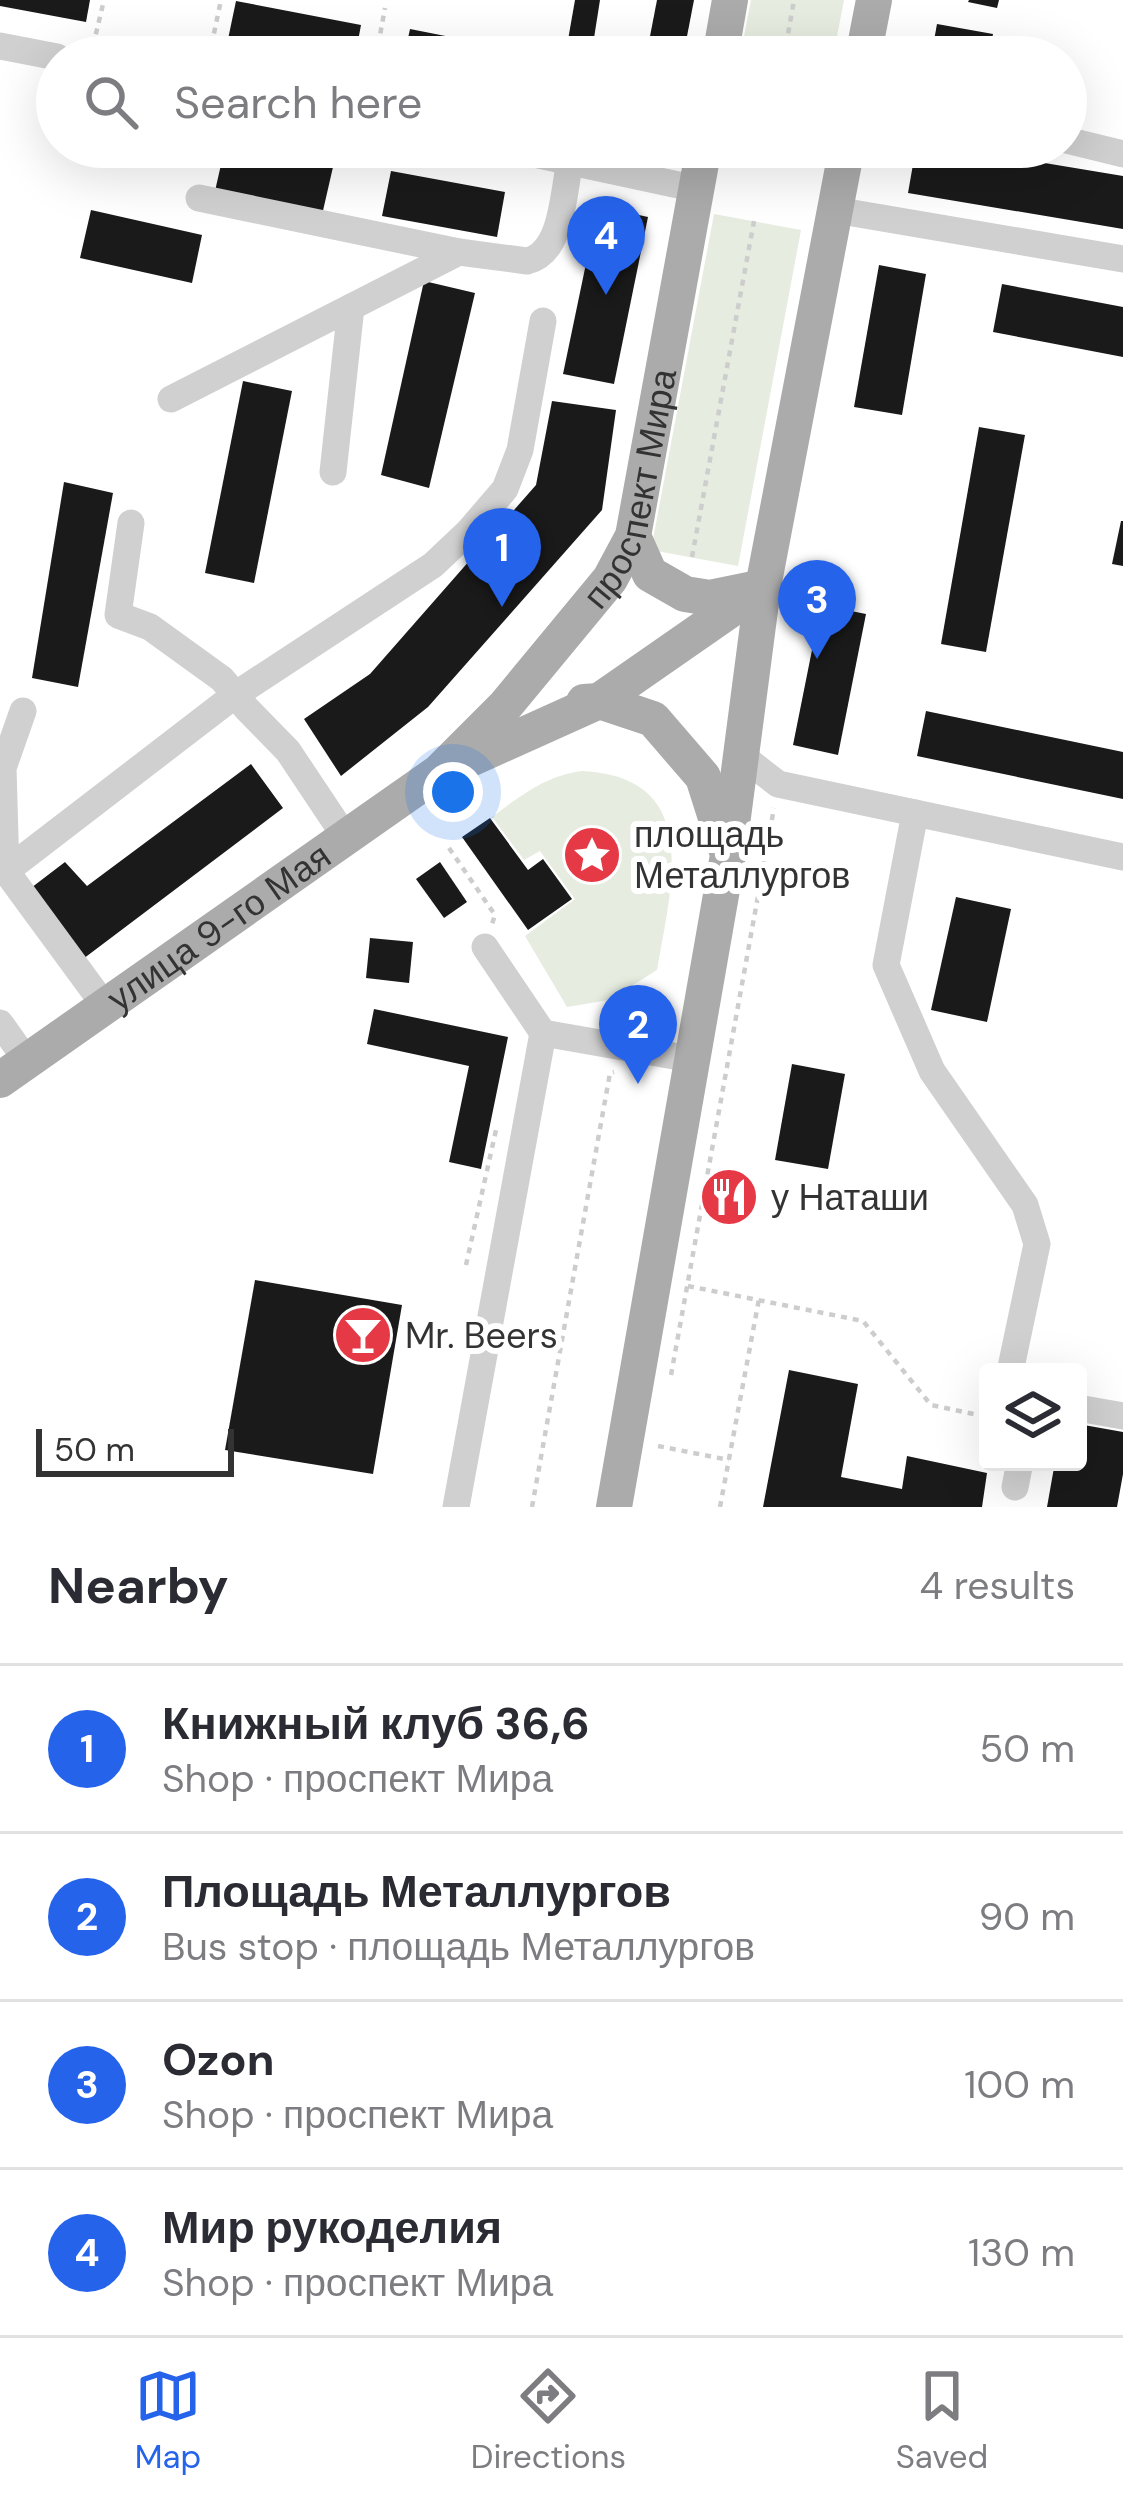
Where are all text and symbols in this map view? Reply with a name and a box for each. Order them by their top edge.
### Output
search box [36,36,1087,168]
icon: search [78,69,144,135]
text: Search here [174,73,422,132]
pin: 4 [567,196,645,295]
street label: проспект Мира [572,364,687,618]
pin: 1 [463,508,541,607]
pin: 3 [778,560,856,659]
your location [423,762,483,822]
place label: площадь Металлургов [634,811,850,899]
place icon: площадь Металлургов [561,824,623,886]
street label: улица 9-го Мая [98,832,340,1022]
pin: 2 [599,985,677,1084]
restaurant icon: у Наташи [698,1166,760,1228]
place label: у Наташи [771,1174,929,1221]
bar icon: Mr. Beers [332,1304,394,1366]
place label: Mr. Beers [405,1312,558,1359]
map controls [979,1363,1087,1471]
button: layers [979,1363,1087,1471]
scale bar [36,1423,234,1476]
text: 50 m [54,1428,135,1471]
text: Nearby [48,1552,229,1619]
text: 4 results [920,1560,1075,1611]
text: Книжный клуб 36,6 [162,1694,590,1753]
text: 1 [80,1723,94,1774]
text: 50 m [979,1723,1075,1774]
text: Shop · проспект Мира [162,1753,553,1804]
text: Площадь Металлургов [162,1862,671,1921]
text: 2 [76,1891,98,1942]
text: 90 m [979,1891,1075,1942]
text: Bus stop · площадь Металлургов [162,1921,755,1972]
text: Ozon [162,2030,275,2089]
text: 3 [75,2059,99,2110]
text: 100 m [964,2059,1075,2110]
text: Shop · проспект Мира [162,2089,553,2140]
text: Мир рукоделия [162,2198,502,2257]
text: 4 [74,2227,100,2278]
text: 130 m [968,2227,1075,2278]
text: Shop · проспект Мира [162,2257,553,2308]
tab: Map [135,2363,201,2478]
tab: Directions [471,2363,626,2478]
tab: Saved [896,2363,988,2478]

